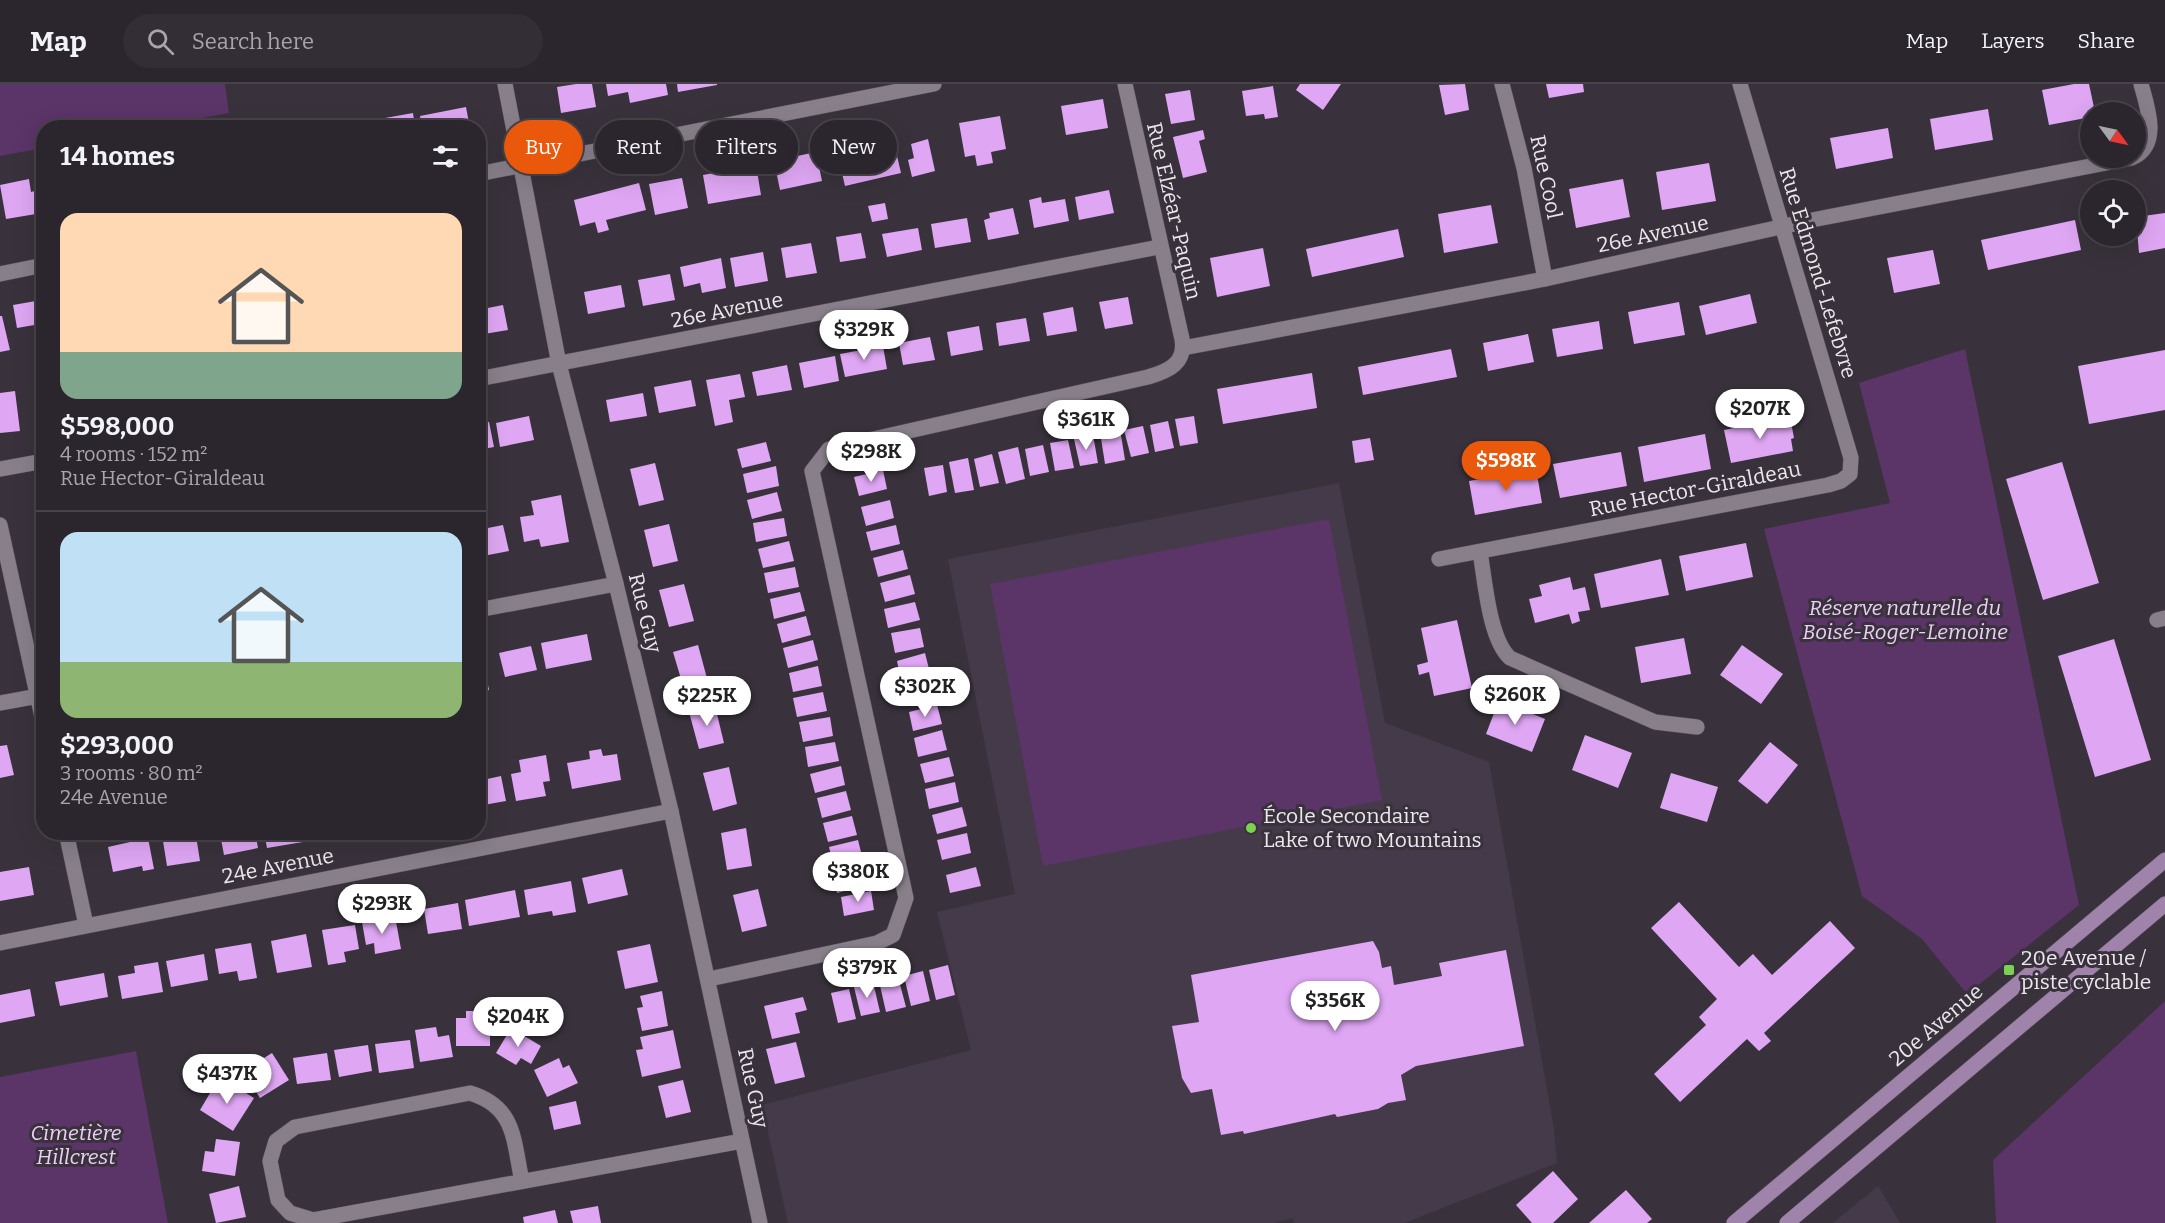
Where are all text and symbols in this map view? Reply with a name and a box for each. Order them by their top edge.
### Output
search box [123,14,543,68]
text: Map [30,25,87,58]
icon: search [144,25,177,58]
text: Search here [192,28,314,55]
text: Map [1906,28,1948,54]
text: Layers [1981,28,2045,54]
text: Share [2078,28,2135,54]
north arrow [2080,102,2146,168]
map controls [2080,102,2146,246]
chip: Buy [504,120,583,174]
chip: Rent [595,120,683,174]
chip: Filters [695,120,798,174]
chip: New [810,120,897,174]
street label: Rue Elzéar-Paquin [1141,120,1207,302]
street label: Rue Cool [1524,133,1568,221]
icon: filters [429,140,462,173]
text: 14 homes [60,141,175,172]
street label: Rue Edmond-Lefebvre [1774,164,1862,382]
button: locate [2080,180,2146,246]
street label: 26e Avenue [1595,210,1711,258]
icon: home [207,252,315,360]
street label: 26e Avenue [669,286,785,334]
pin: $329K [822,310,906,361]
text: $329K [833,317,895,341]
pin: $207K [1718,389,1802,440]
text: $207K [1729,396,1791,420]
pin: $361K [1044,400,1128,451]
text: $361K [1057,407,1115,431]
text: $598,000 [60,411,175,442]
pin: $298K [829,432,913,483]
text: $298K [840,439,902,463]
pin: $598K [1464,441,1548,492]
text: 4 rooms · 152 m² [60,442,207,466]
text: $598K [1476,448,1536,472]
street label: Rue Hector-Giraldeau [1587,456,1803,522]
text: Rue Hector-Giraldeau [60,466,265,490]
street label: Rue Guy [623,570,668,656]
icon: home [207,571,315,679]
park label: Réserve naturelle du Boisé-Roger-Lemoine [1802,595,2008,645]
pin: $302K [883,667,967,718]
text: $302K [894,674,956,698]
pin: $260K [1473,675,1557,726]
pin: $225K [665,676,749,727]
text: $260K [1484,682,1546,706]
text: $225K [677,683,737,707]
text: $293,000 [60,730,174,761]
text: 3 rooms · 80 m² [60,761,203,785]
text: 24e Avenue [60,785,168,809]
place label: École Secondaire Lake of two Mountains [1263,803,1482,853]
marker: École Secondaire Lake of two Mountains [1244,821,1258,835]
street label: 24e Avenue [220,842,336,890]
pin: $380K [816,852,900,903]
text: $380K [827,859,889,883]
pin: $293K [340,884,424,935]
text: $293K [352,891,412,915]
place label: 20e Avenue / piste cyclable [2021,945,2151,995]
pin: $379K [825,948,909,999]
text: $379K [837,955,897,979]
marker: 20e Avenue / piste cyclable [2002,963,2016,977]
street label: 20e Avenue [1884,978,1988,1072]
pin: $356K [1293,981,1377,1032]
text: $356K [1305,988,1365,1012]
pin: $204K [476,997,560,1048]
text: $204K [487,1004,549,1028]
street label: Rue Guy [732,1046,774,1131]
pin: $437K [185,1054,269,1105]
text: $437K [197,1061,257,1085]
park label: Cimetière Hillcrest [31,1120,122,1170]

